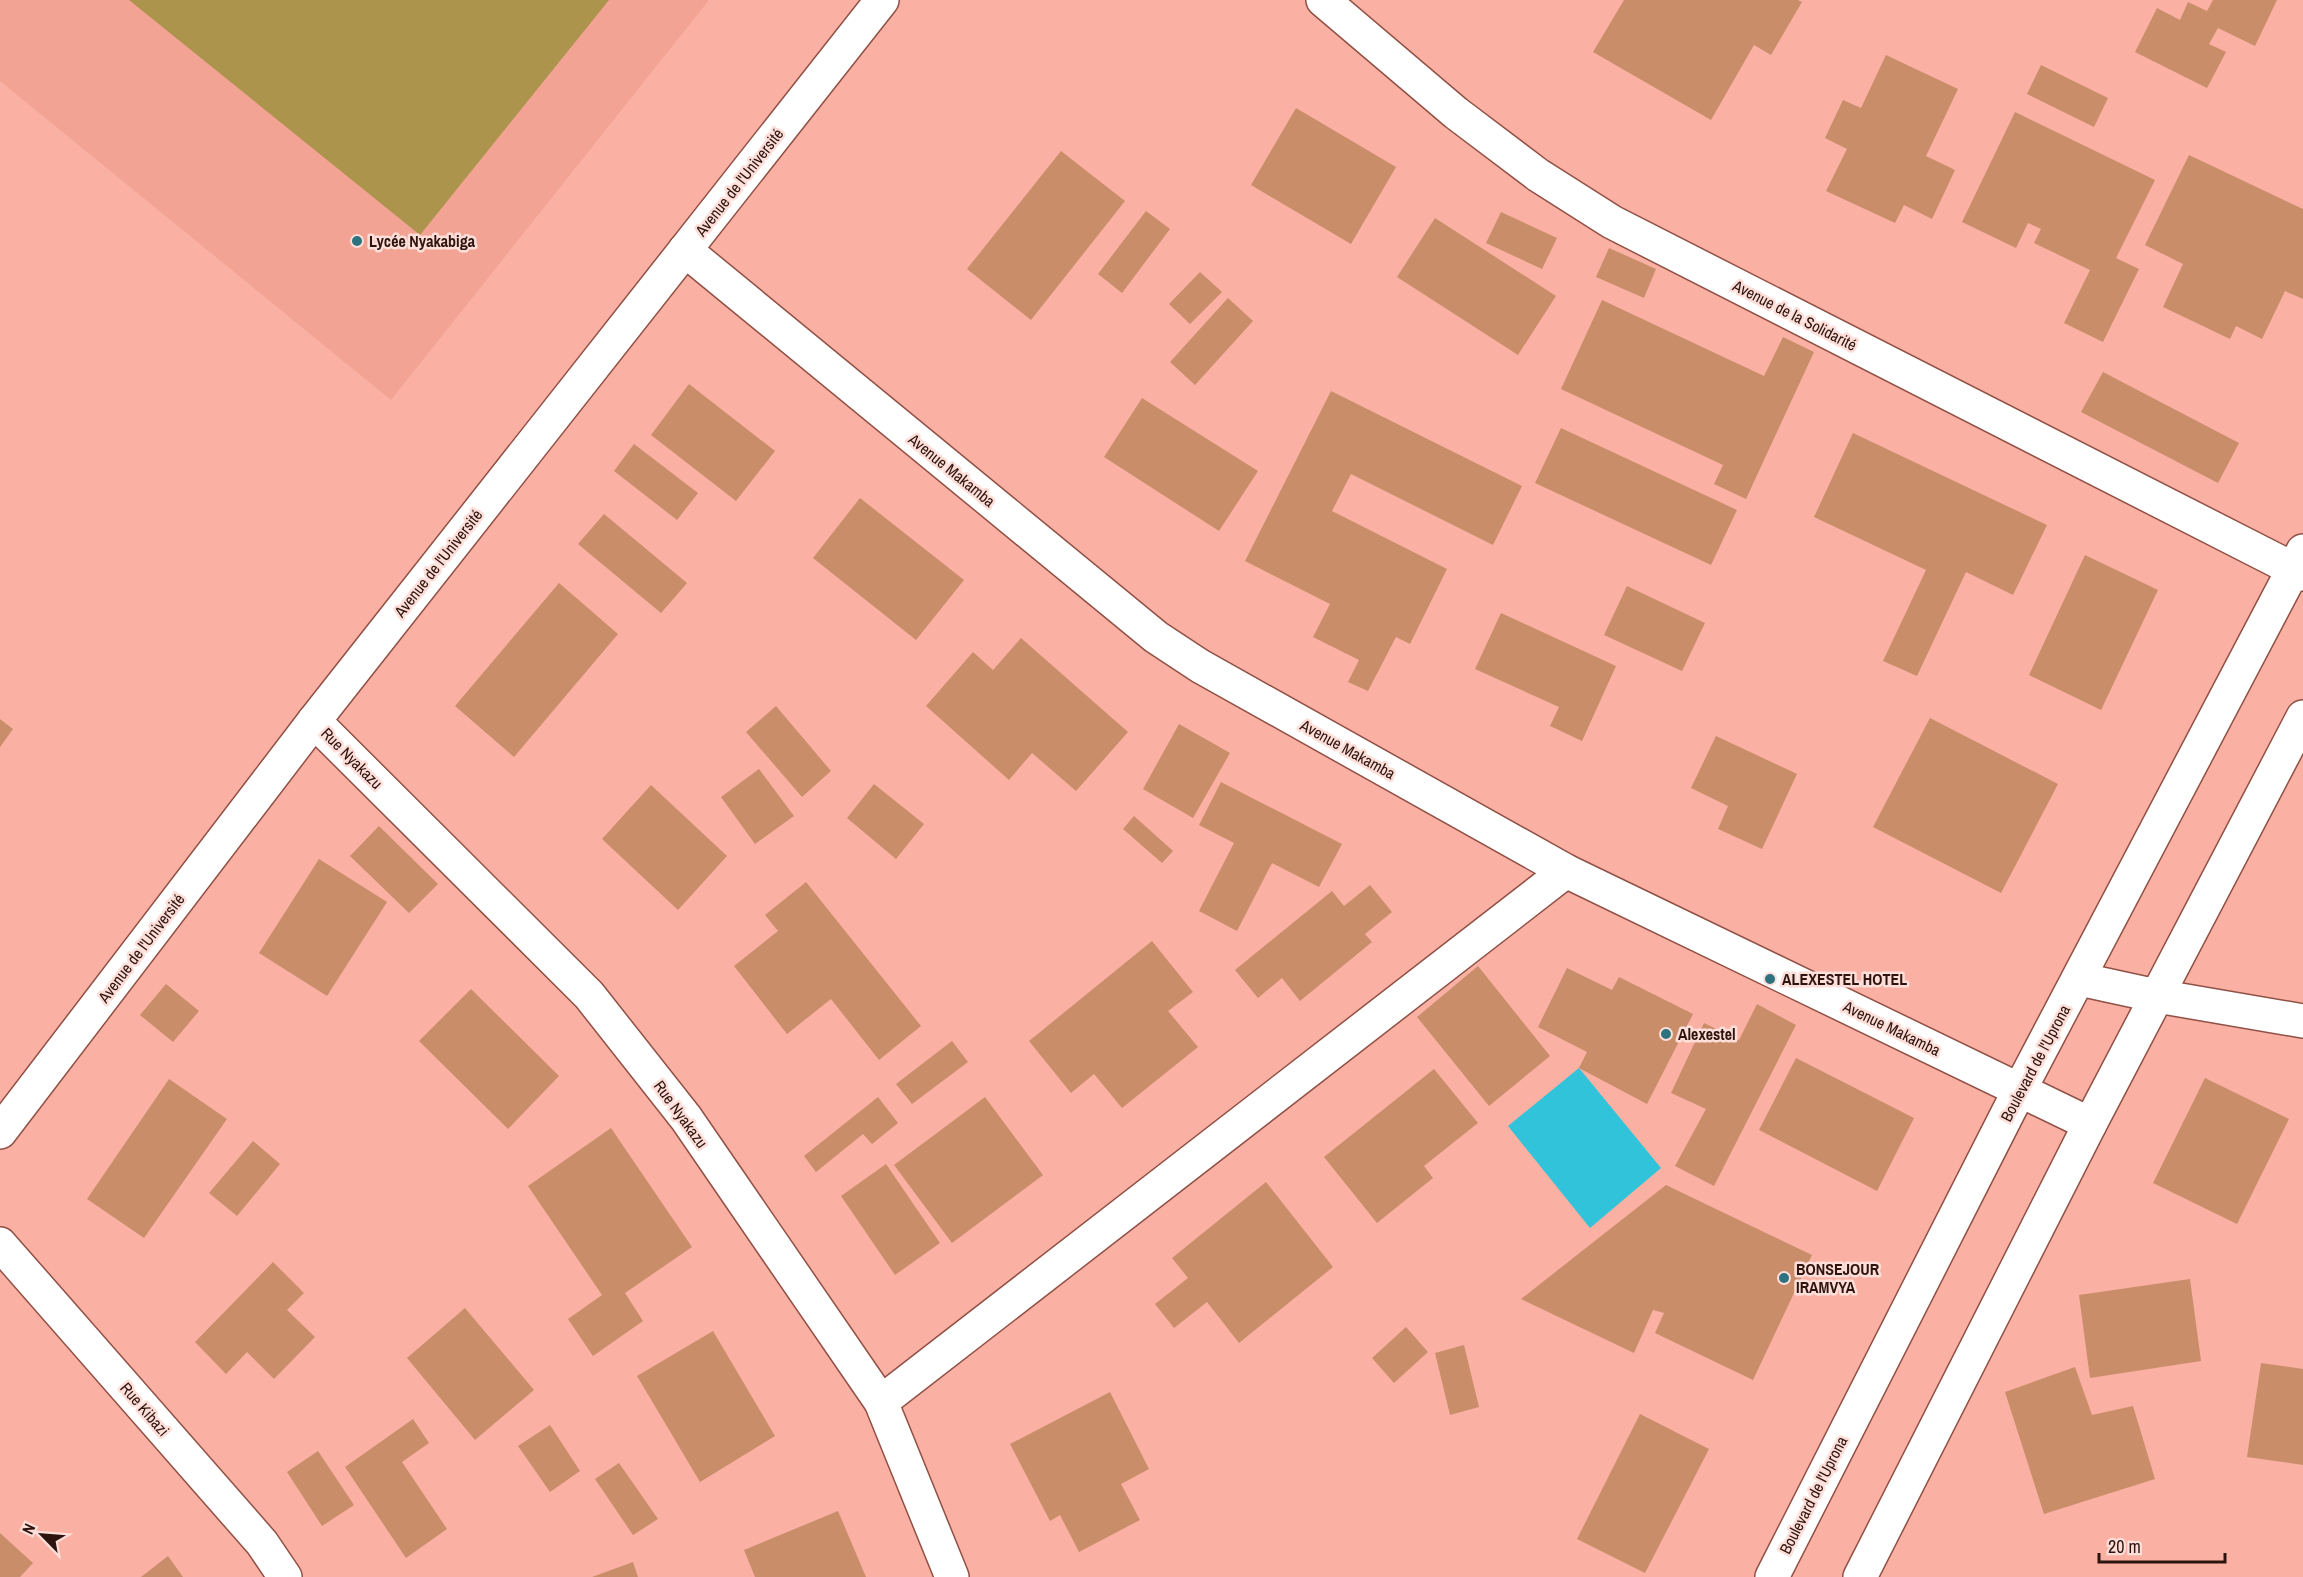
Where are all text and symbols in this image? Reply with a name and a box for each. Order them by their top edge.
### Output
street label: Avenue de l'Université [689,123,788,241]
place label: Lycée Nyakabiga [369,230,476,252]
marker: Lycée Nyakabiga [350,234,364,248]
street label: Avenue de la Solidarité [1728,274,1861,356]
street label: Avenue Makamba [903,428,1000,512]
street label: Avenue de l'Université [388,504,487,622]
street label: Avenue Makamba [1296,713,1400,785]
street label: Rue Nyakazu [316,722,388,794]
street label: Avenue de l'Université [92,889,189,1008]
place label: ALEXESTEL HOTEL [1782,968,1907,990]
marker: ALEXESTEL HOTEL [1763,972,1777,986]
street label: Avenue Makamba [1839,995,1945,1061]
street label: Boulevard de l'Uprona [1995,1000,2075,1125]
place label: Alexestel [1678,1023,1736,1045]
marker: Alexestel [1659,1027,1673,1041]
street label: Rue Nyakazu [649,1076,713,1152]
place label: BONSEJOUR IRAMVYA [1796,1258,1880,1298]
marker: BONSEJOUR IRAMVYA [1777,1271,1791,1285]
street label: Rue Kibazi [115,1377,175,1441]
street label: Boulevard de l'Uprona [1774,1432,1852,1558]
north arrow [12,1505,72,1565]
text: N [16,1520,40,1538]
scale bar [2099,1526,2225,1564]
text: 20 m [2108,1534,2141,1559]

